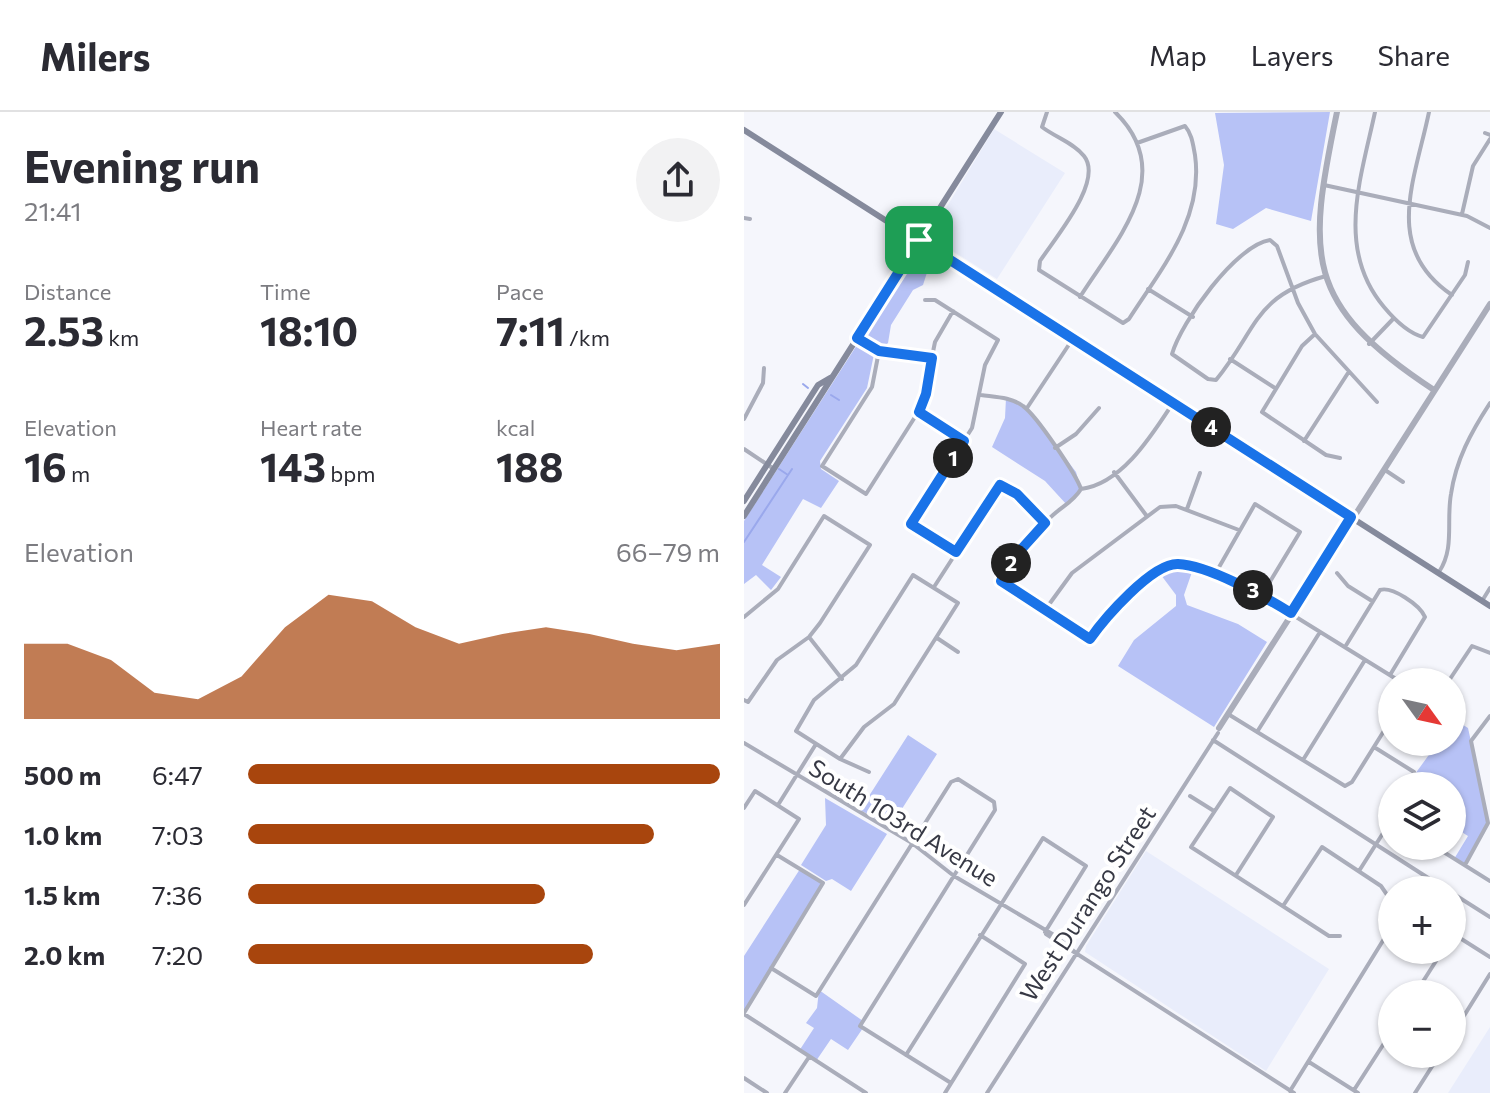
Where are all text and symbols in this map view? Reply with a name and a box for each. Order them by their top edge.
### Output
text: Milers [40,32,150,79]
text: Map [1149,38,1207,72]
text: Layers [1251,38,1333,72]
text: Share [1377,38,1450,72]
text: Evening run [24,138,260,192]
button: share [636,138,720,222]
text: 21:41 [24,195,82,226]
pin [885,206,953,274]
icon: arrive [897,218,941,262]
text: Distance [24,278,111,305]
text: Time [260,278,311,305]
text: Pace [496,278,544,305]
text: 2.53 [24,305,104,354]
text: 18:10 [260,305,358,354]
text: 7:11 [496,305,565,354]
text: km [104,324,139,351]
text: /km [565,324,610,351]
pin: 4 [1191,407,1231,447]
text: 4 [1204,413,1218,440]
text: Elevation [24,414,117,441]
text: Heart rate [260,414,362,441]
text: kcal [496,414,535,441]
pin: 1 [933,438,973,478]
text: 16 [24,441,67,490]
text: 143 [260,441,326,490]
text: 188 [496,441,564,490]
text: 1 [948,444,958,471]
text: m [67,460,90,487]
text: bpm [326,460,375,487]
text: Elevation [24,536,134,567]
text: 66–79 m [616,536,720,567]
pin: 2 [991,543,1031,583]
text: 2 [1005,549,1017,576]
pin: 3 [1233,570,1273,610]
text: 3 [1247,576,1259,603]
north arrow [1378,668,1466,756]
map controls [1378,668,1466,1068]
street label: South 103rd Avenue [804,752,1004,892]
text: 500 m [24,759,101,790]
text: 6:47 [152,759,203,790]
button: layers [1378,772,1466,860]
street label: West Durango Street [1013,800,1161,1006]
text: 1.0 km [24,819,102,850]
text: 7:03 [152,819,204,850]
button: + [1378,876,1466,964]
text: 1.5 km [24,879,100,910]
text: 7:36 [152,879,202,910]
text: 2.0 km [24,939,105,970]
text: 7:20 [152,939,203,970]
button: − [1378,980,1466,1068]

